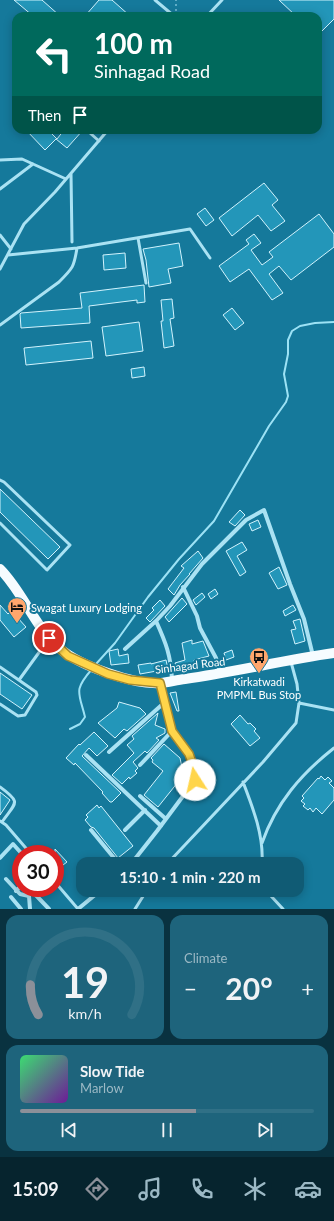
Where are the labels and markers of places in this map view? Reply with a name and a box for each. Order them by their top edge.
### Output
hotel icon: Swagat Luxury Lodging [6,596,28,624]
place label: Swagat Luxury Lodging [31,601,142,614]
pin [32,621,66,655]
bus stop icon: Kirkatwadi PMPML Bus Stop [248,646,270,674]
place label: Kirkatwadi PMPML Bus Stop [217,675,301,701]

